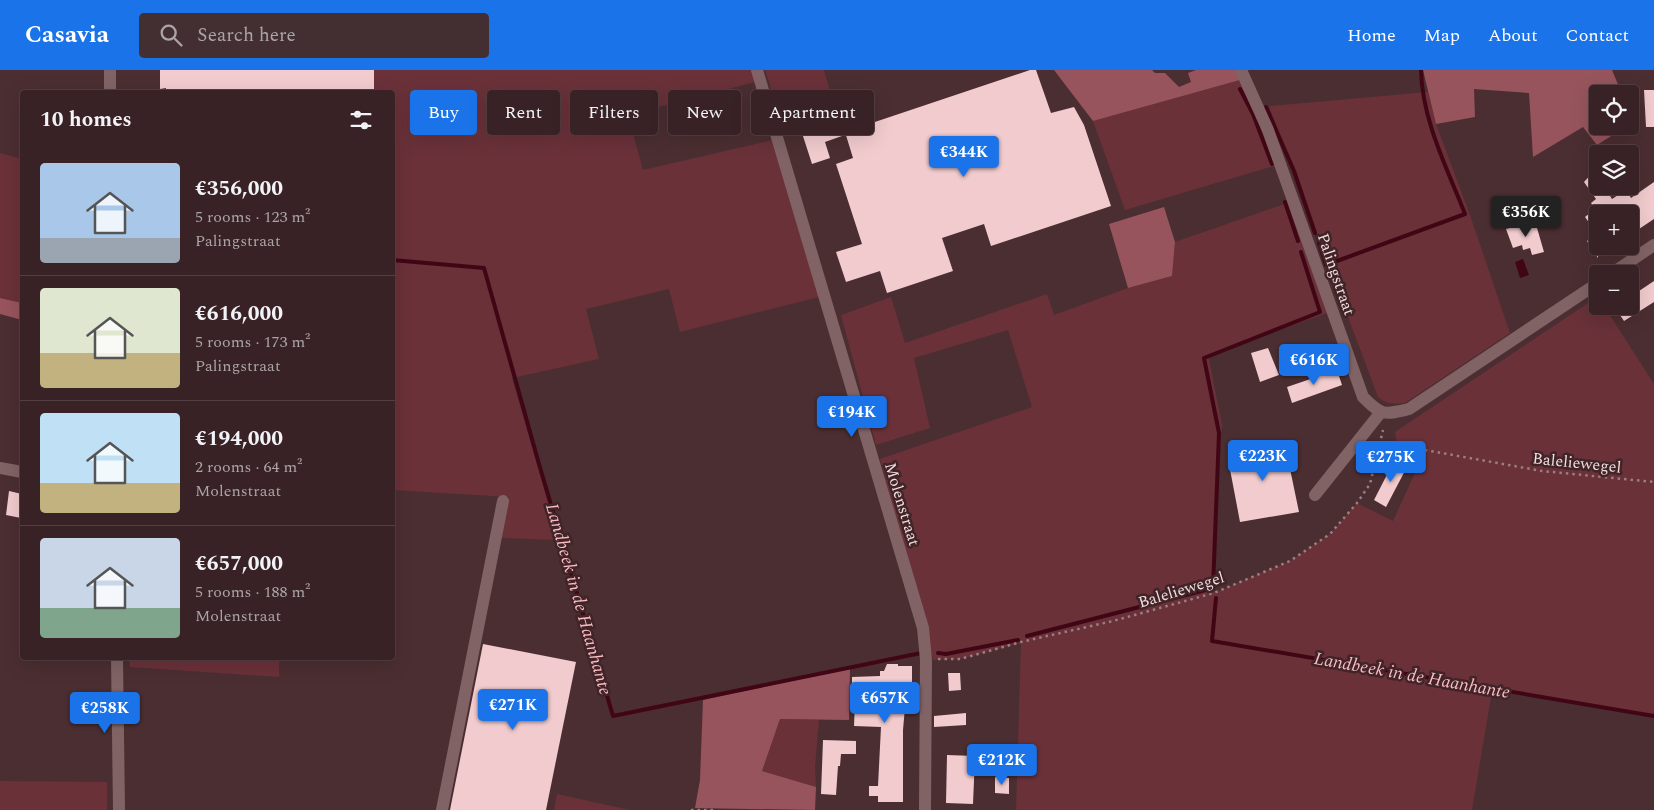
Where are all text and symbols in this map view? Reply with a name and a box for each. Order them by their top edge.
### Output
search box [139,13,489,58]
text: Casavia [25,17,109,53]
icon: search [157,21,185,49]
text: Search here [197,21,296,50]
text: Home [1347,22,1396,49]
text: Map [1424,22,1460,49]
text: About [1488,22,1538,49]
text: Contact [1566,22,1629,49]
map controls [1589,85,1639,315]
button: locate [1589,85,1639,135]
chip: Buy [410,90,477,135]
chip: Rent [487,90,560,135]
chip: Filters [570,90,658,135]
chip: New [668,90,741,135]
chip: Apartment [751,90,874,135]
text: 10 homes [40,104,132,136]
icon: filters [347,106,375,134]
pin: €344K [929,136,999,178]
text: €344K [940,140,988,164]
button: layers [1589,145,1639,195]
text: €356,000 [195,173,283,205]
icon: home [80,183,140,243]
pin: €356K [1491,196,1561,238]
text: €356K [1502,200,1550,224]
text: 5 rooms · 123 m² [195,205,310,229]
button: + [1589,205,1639,255]
text: Palingstraat [195,229,281,253]
street label: Palingstraat [1311,230,1361,319]
button: − [1589,265,1639,315]
text: €616,000 [195,298,283,330]
icon: home [80,308,140,368]
text: 5 rooms · 173 m² [195,330,310,354]
pin: €616K [1279,344,1349,386]
text: €616K [1290,348,1338,372]
text: Palingstraat [195,354,281,378]
pin: €194K [817,396,887,438]
text: €194K [828,400,876,424]
text: €194,000 [195,423,283,455]
icon: home [80,433,140,493]
pin: €223K [1228,440,1298,482]
pin: €275K [1356,440,1426,483]
text: €223K [1239,444,1287,468]
text: €275K [1367,445,1415,469]
street label: Baleliewegel [1531,446,1622,480]
text: 2 rooms · 64 m² [195,455,302,479]
street label: Molenstraat [878,460,926,549]
text: Molenstraat [195,479,281,503]
water label: Landbeek in de Haanhante [538,500,619,698]
text: €657,000 [195,548,283,580]
icon: home [80,558,140,618]
street label: Baleliewegel [1135,565,1227,614]
text: 5 rooms · 188 m² [195,580,310,604]
text: Molenstraat [195,604,281,628]
water label: Landbeek in de Haanhante [1312,645,1512,706]
pin: €657K [850,682,920,724]
text: €657K [861,686,909,710]
pin: €271K [478,688,548,731]
pin: €258K [70,692,140,734]
text: €271K [489,693,537,717]
text: €258K [81,696,129,720]
pin: €212K [967,744,1037,786]
text: €212K [978,748,1026,772]

